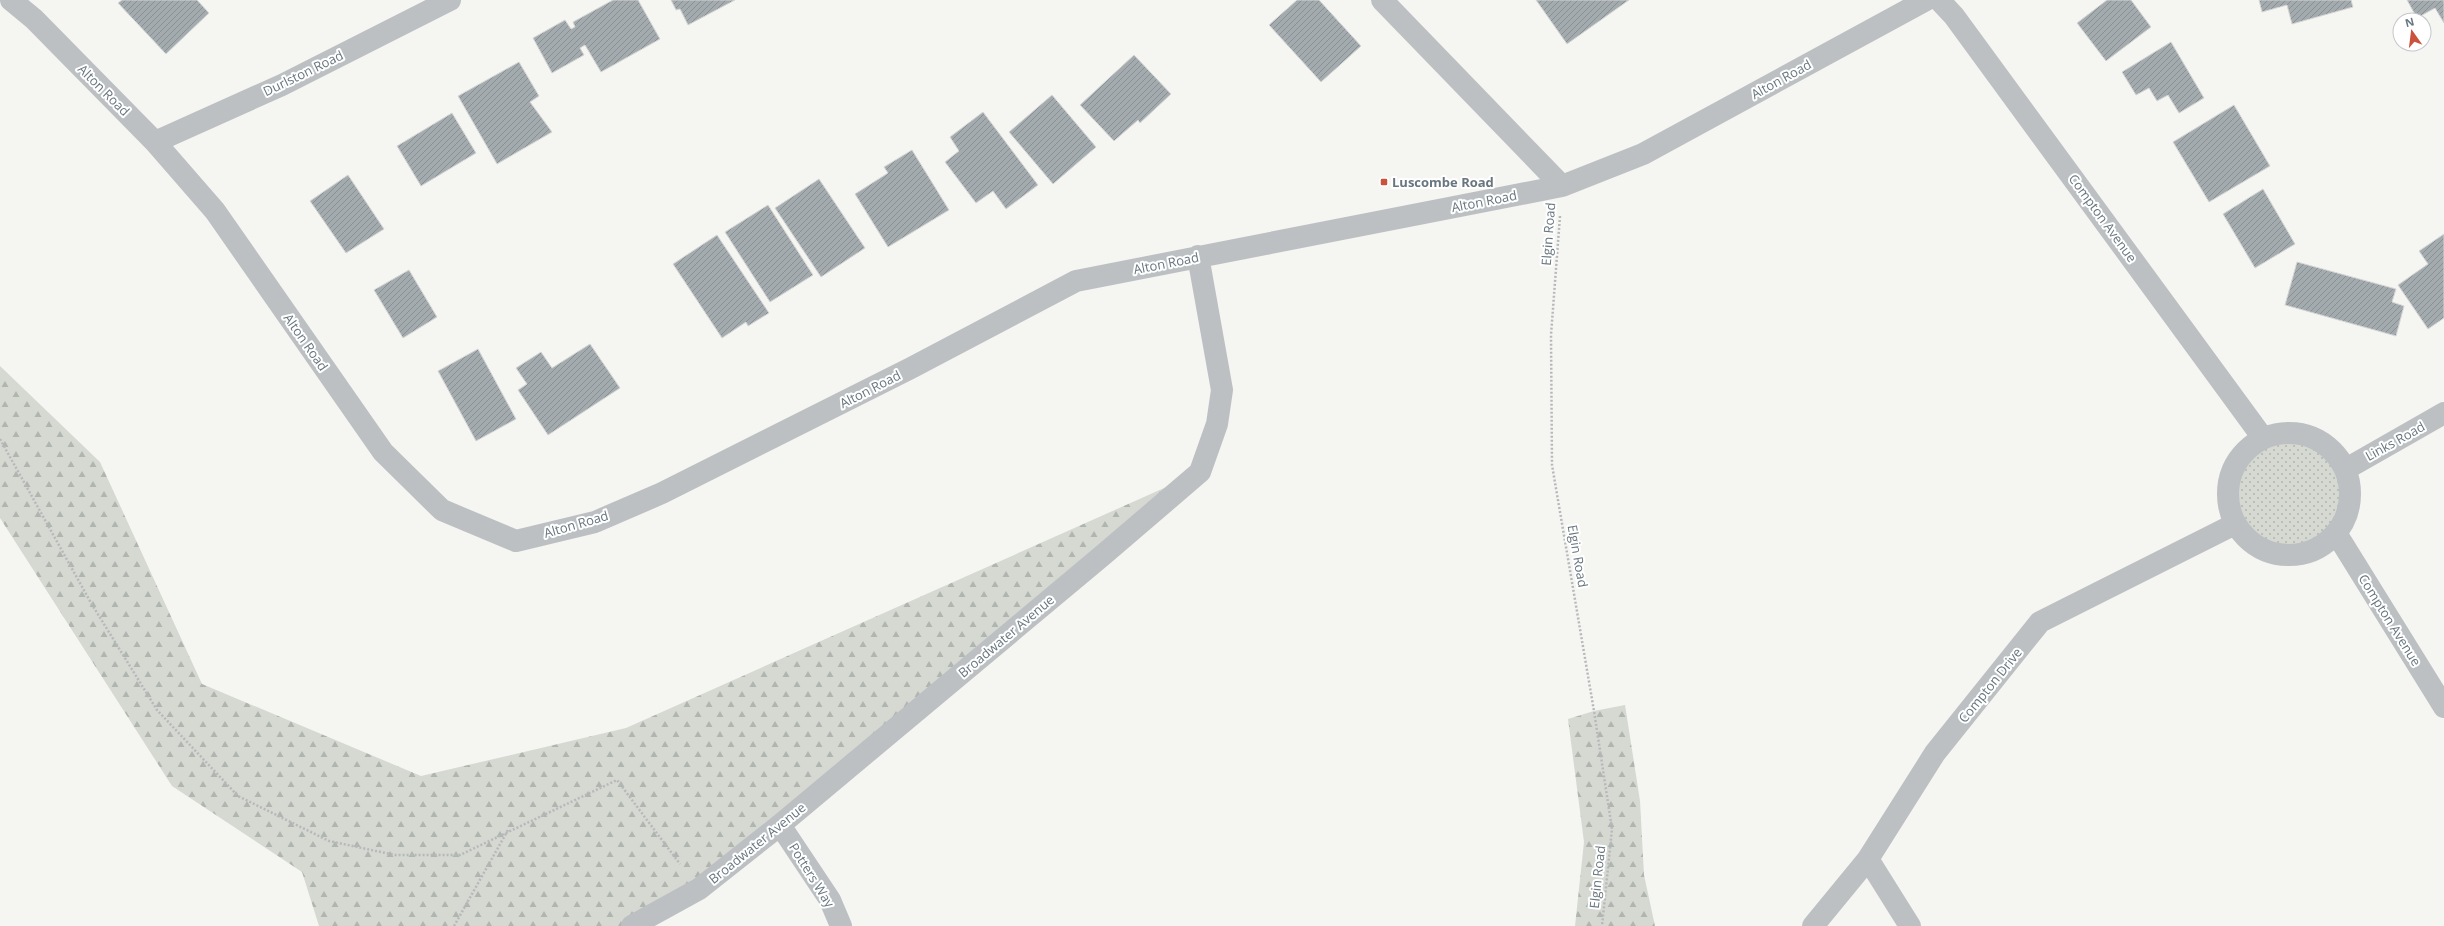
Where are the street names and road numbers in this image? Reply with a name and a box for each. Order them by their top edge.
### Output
street label: Durlston Road [260,46,346,100]
street label: Alton Road [1748,55,1814,103]
street label: Alton Road [74,60,134,120]
street label: Compton Avenue [2065,170,2141,266]
street label: Alton Road [1450,186,1518,216]
street label: Elgin Road [1537,202,1559,266]
street label: Alton Road [1132,248,1200,278]
street label: Alton Road [280,310,332,374]
street label: Alton Road [836,366,904,412]
street label: Links Road [2362,417,2428,465]
street label: Alton Road [542,506,610,542]
street label: Elgin Road [1564,523,1592,589]
street label: Compton Avenue [2355,571,2425,669]
street label: Broadwater Avenue [954,591,1058,681]
street label: Compton Drive [1954,644,2026,726]
street label: Broadwater Avenue [705,798,809,888]
street label: Potters Way [785,839,839,911]
street label: Elgin Road [1585,845,1609,909]

